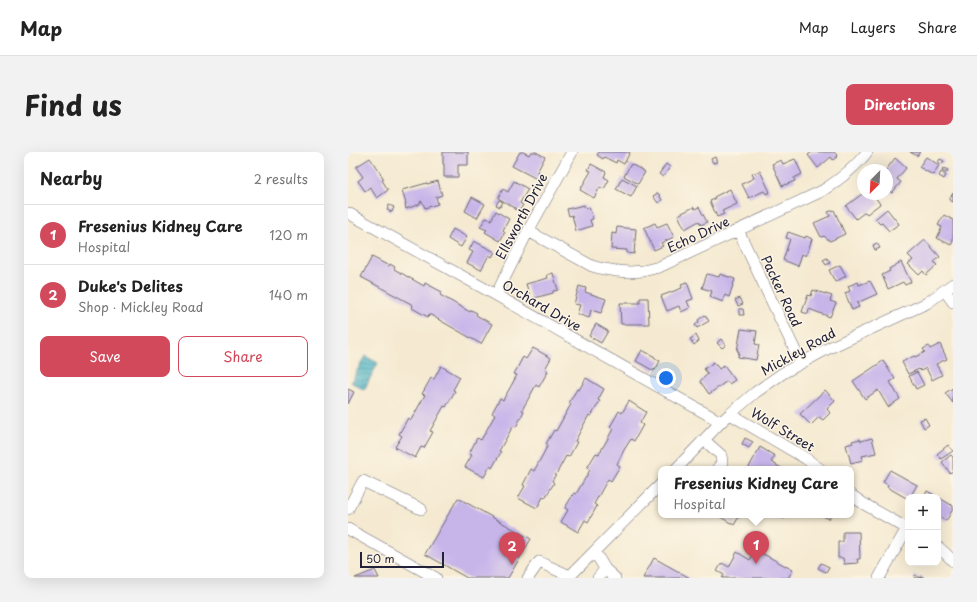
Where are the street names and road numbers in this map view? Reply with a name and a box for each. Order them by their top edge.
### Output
street label: Ellsworth Drive [490,170,552,262]
street label: Echo Drive [664,211,732,257]
street label: Packer Road [757,252,807,330]
street label: Orchard Drive [499,275,585,335]
street label: Mickley Road [757,323,839,379]
street label: Wolf Street [747,402,819,456]

